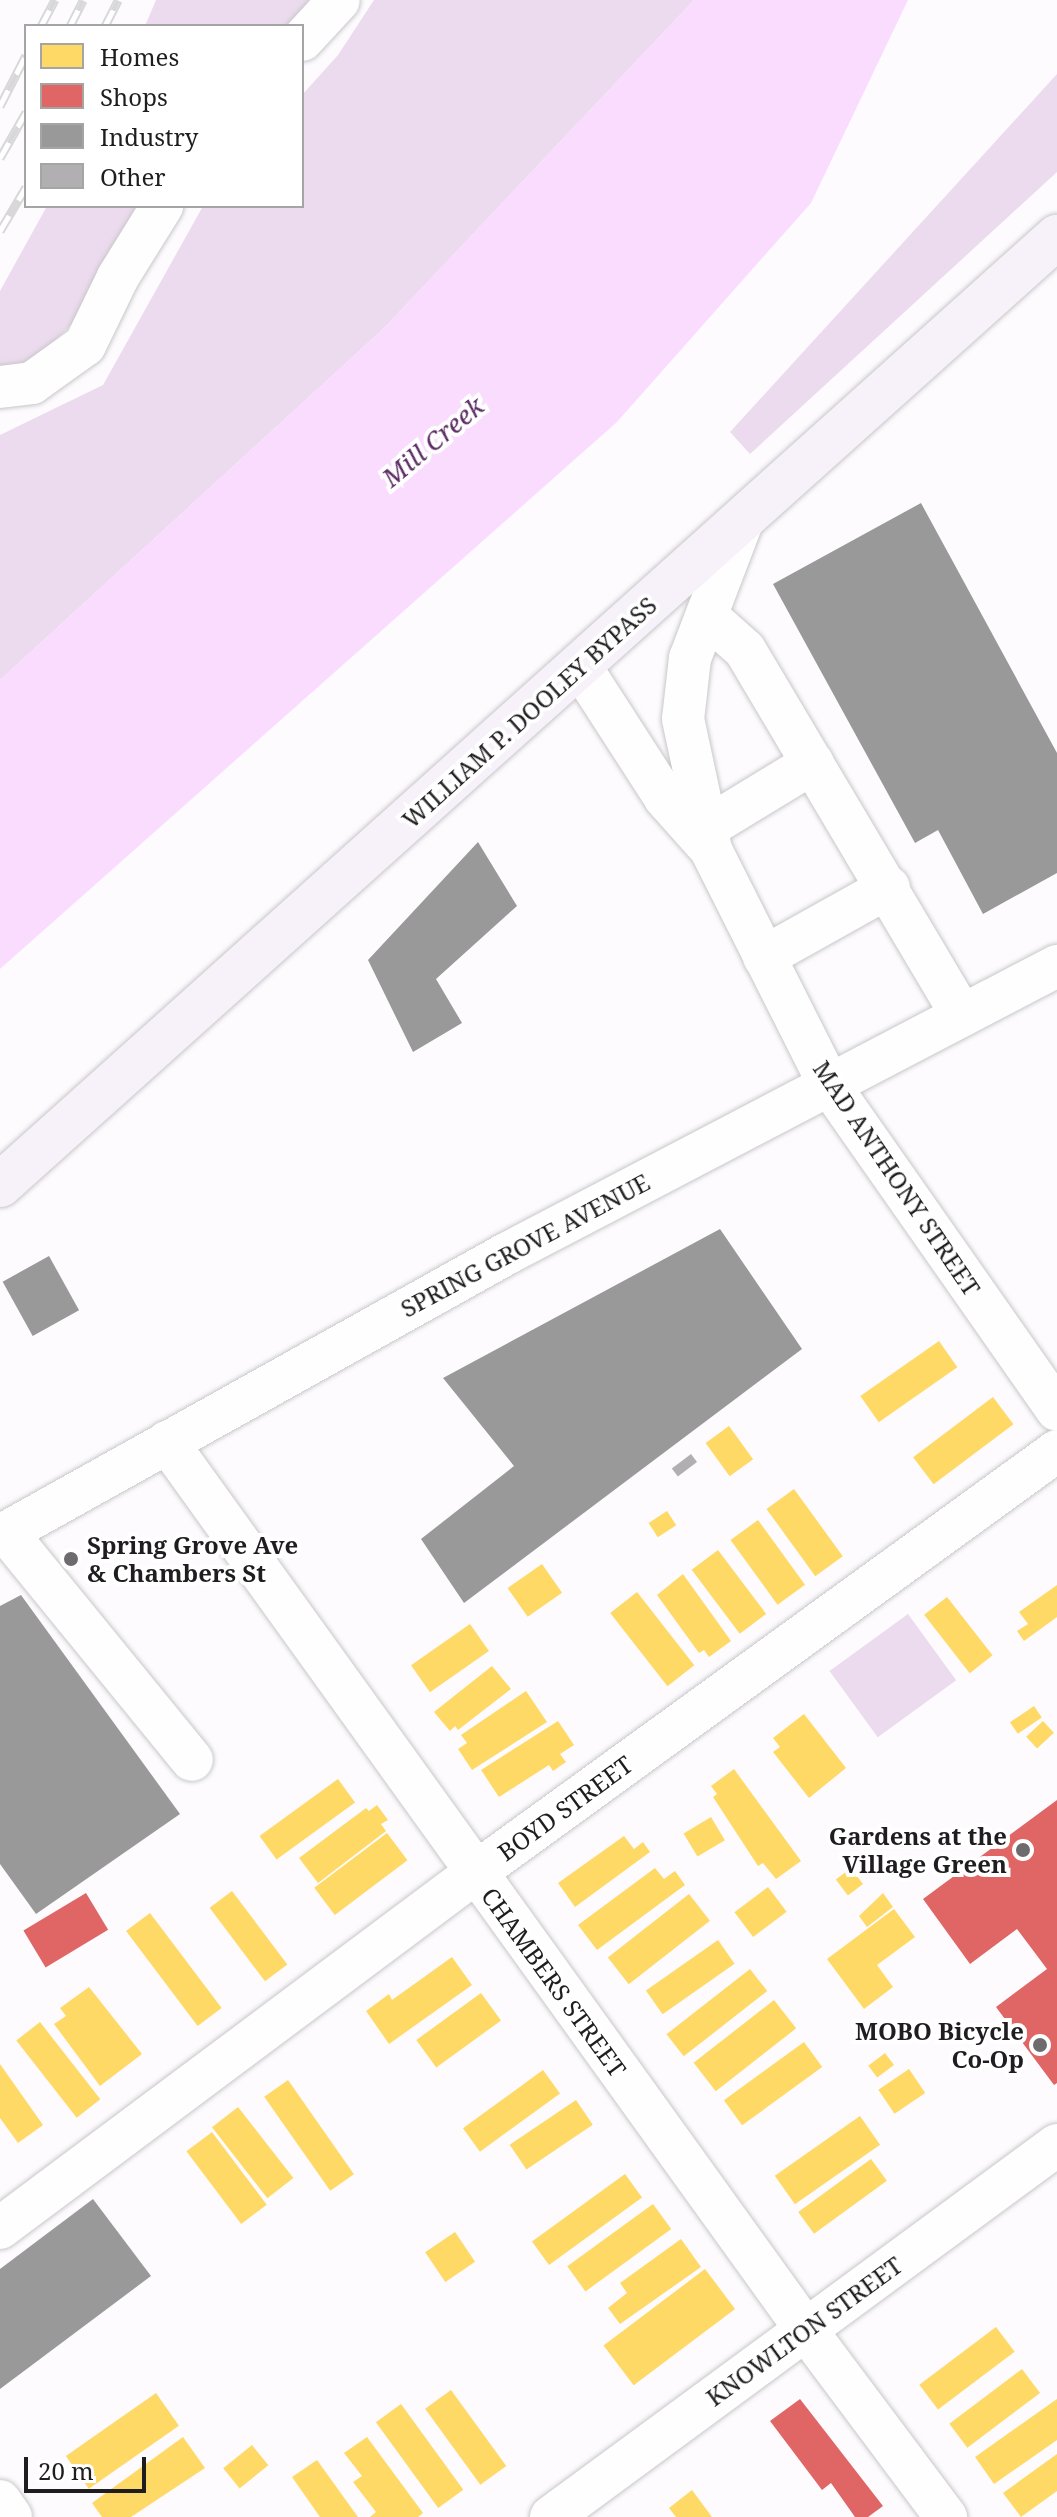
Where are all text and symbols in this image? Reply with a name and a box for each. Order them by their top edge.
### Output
legend [24,24,304,208]
text: Homes [100,40,179,73]
text: Shops [100,80,168,113]
text: Industry [100,120,198,153]
text: Other [100,160,166,193]
water label: Mill Creek [376,390,490,494]
street label: WILLIAM P. DOOLEY BYPASS [396,590,662,834]
street label: MAD ANTHONY STREET [808,1055,986,1301]
street label: SPRING GROVE AVENUE [396,1167,654,1323]
place label: Spring Grove Ave & Chambers St [87,1531,298,1587]
marker: Spring Grove Ave & Chambers St [62,1550,80,1568]
street label: BOYD STREET [492,1750,638,1866]
place label: Gardens at the Village Green [829,1822,1007,1878]
marker: Gardens at the Village Green [1014,1841,1032,1859]
street label: CHAMBERS STREET [476,1882,632,2082]
place label: MOBO Bicycle Co-Op [855,2017,1024,2073]
marker: MOBO Bicycle Co-Op [1031,2036,1049,2054]
street label: KNOWLTON STREET [700,2250,908,2412]
scale bar [28,2441,150,2491]
text: 20 m [38,2454,94,2487]

